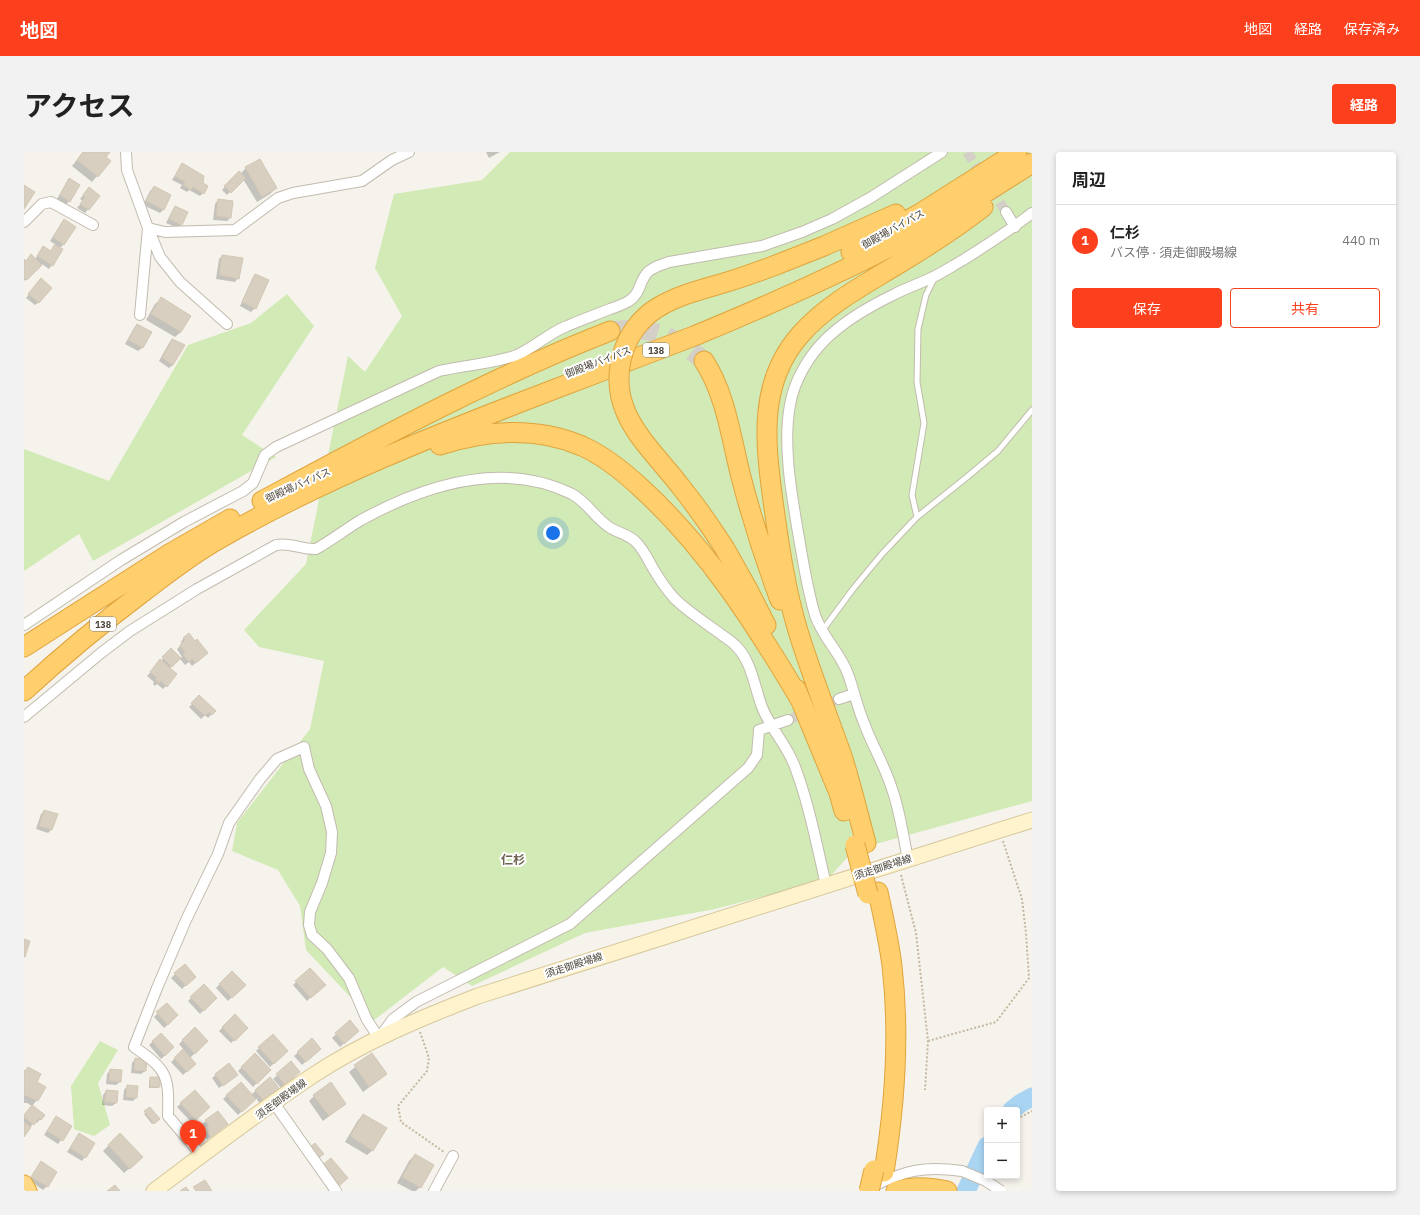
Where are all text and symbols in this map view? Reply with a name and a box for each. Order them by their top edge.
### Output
text: 地図 [20,18,58,42]
text: 地図 [1244,20,1272,38]
text: 経路 [1294,20,1322,38]
text: 保存済み [1344,20,1400,38]
button: 経路 [1332,84,1396,124]
text: アクセス [24,87,135,124]
text: 周辺 [1072,169,1106,191]
street label: 御殿場バイパス [859,206,927,252]
text: 仁杉 [1110,223,1140,242]
text: 1 [1081,232,1089,249]
text: 440 m [1342,232,1380,249]
text: バス停 · 須走御殿場線 [1110,244,1237,261]
button: 保存 [1072,288,1222,328]
button: 共有 [1230,288,1380,328]
street label: 御殿場バイパス [563,343,633,381]
road number: 138 [643,343,669,357]
street label: 御殿場バイパス [263,465,333,505]
your location [543,523,563,543]
road number: 138 [90,617,116,631]
district label: 仁杉 [501,852,525,867]
street label: 須走御殿場線 [852,852,914,882]
street label: 須走御殿場線 [543,950,605,980]
street label: 須走御殿場線 [253,1076,309,1122]
map controls [984,1107,1020,1179]
button: + [984,1107,1020,1143]
pin: 1 [180,1120,206,1153]
button: − [984,1143,1020,1179]

